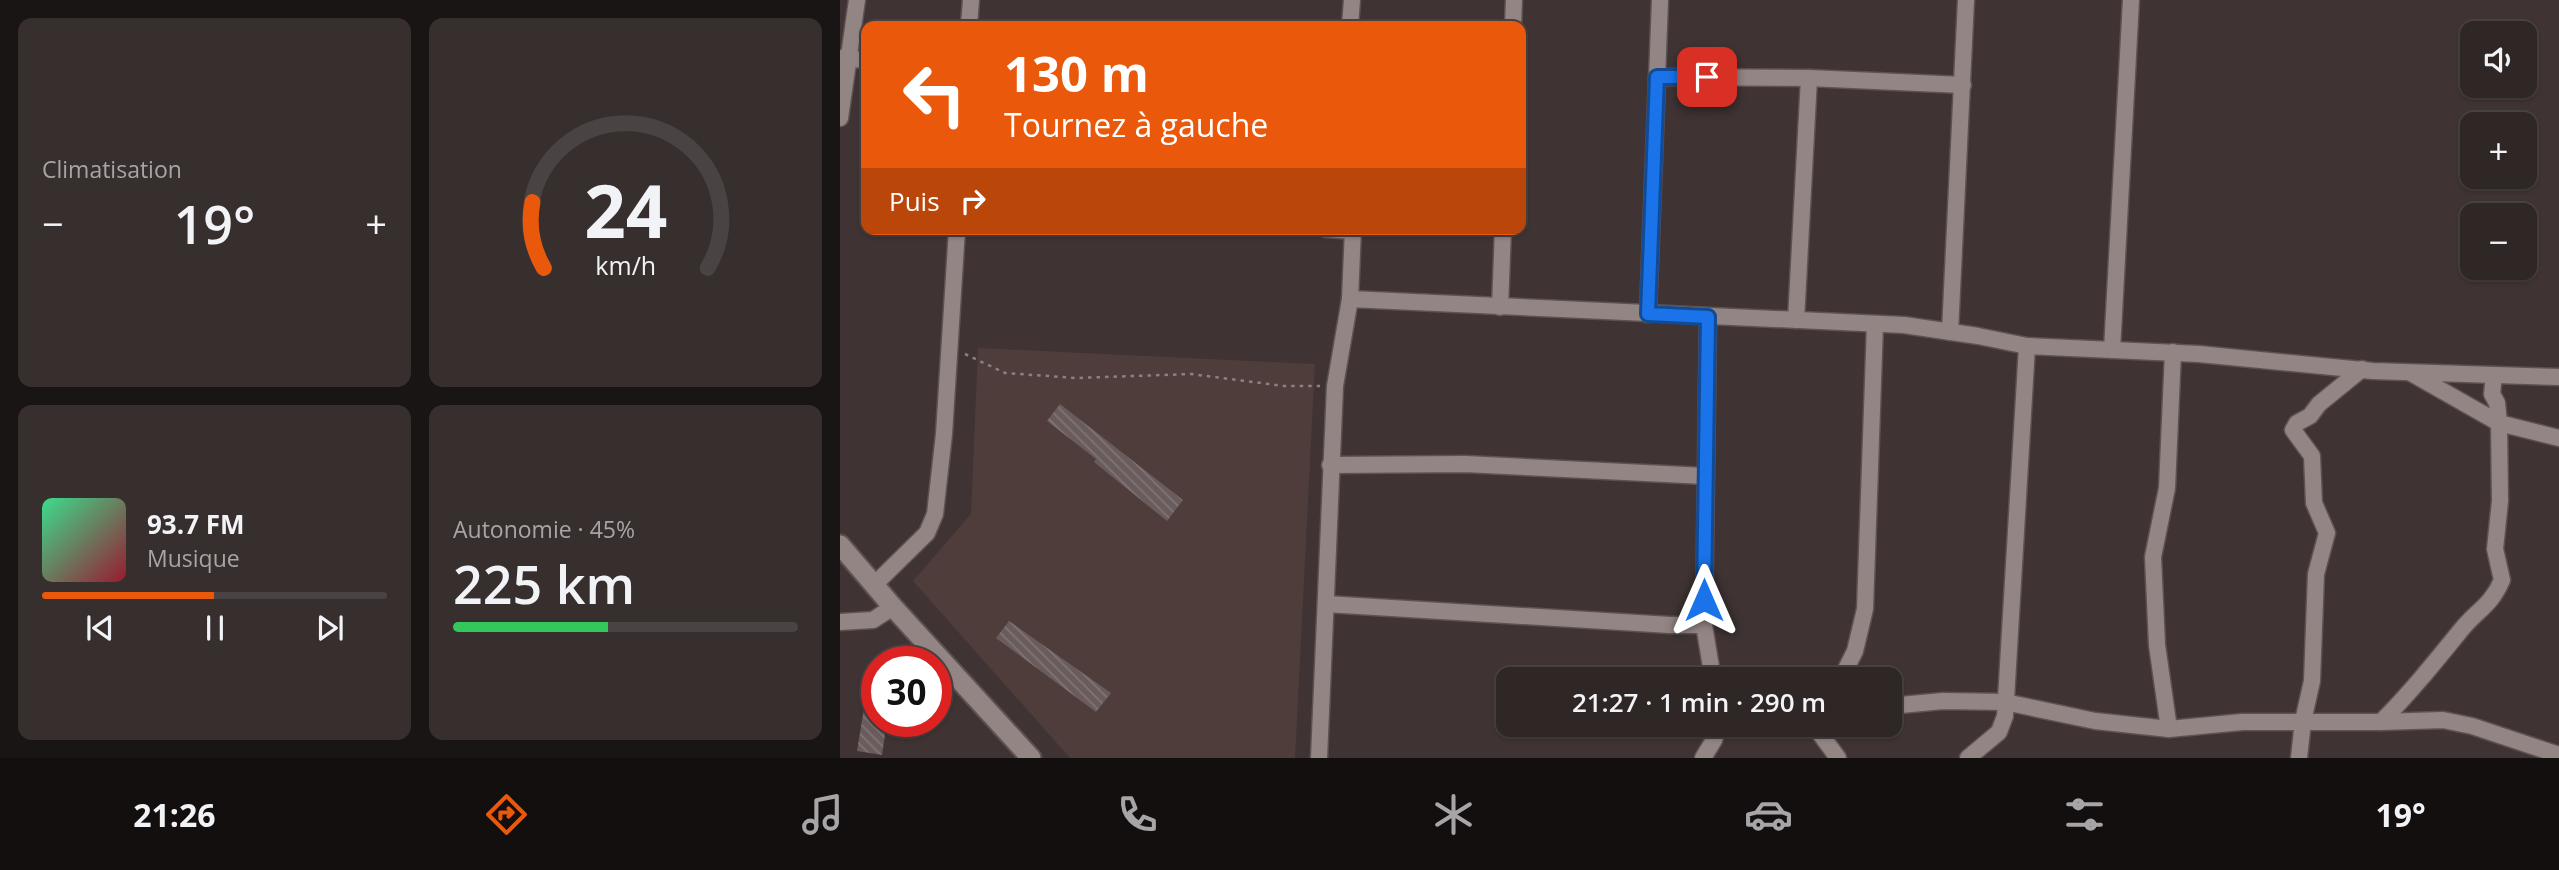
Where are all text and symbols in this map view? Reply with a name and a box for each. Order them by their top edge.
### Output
map controls [2460,21,2537,280]
button: sound [2460,21,2537,98]
text: 130 m [1004,40,1149,106]
pin [1677,47,1737,107]
icon: left [889,49,980,140]
icon: arrive [1688,58,1726,96]
text: Tournez à gauche [1004,103,1268,146]
button: + [2460,112,2537,189]
text: Climatisation [42,153,182,185]
text: 24 [584,161,667,260]
icon: right [954,182,992,220]
text: Puis [889,183,940,219]
text: 19° [174,188,255,259]
text: − [42,197,64,249]
text: + [365,197,387,249]
button: − [2460,203,2537,280]
text: km/h [595,248,656,282]
text: 93.7 FM [147,506,245,542]
text: Autonomie · 45% [453,513,635,545]
text: Musique [147,542,240,574]
text: 225 km [453,548,635,619]
position arrow [1667,563,1741,637]
icon: previous [81,609,119,647]
icon: pause [196,609,234,647]
icon: next [311,609,349,647]
speed limit sign: 30 [861,646,952,737]
text: 21:27 · 1 min · 290 m [1572,684,1826,720]
icon: directions [482,790,531,839]
icon: music [798,790,847,839]
icon: phone [1113,790,1162,839]
icon: climate [1429,790,1478,839]
icon: car [1744,790,1793,839]
icon: filters [2060,790,2109,839]
text: 21:26 [133,793,216,836]
text: 19° [2375,793,2426,836]

